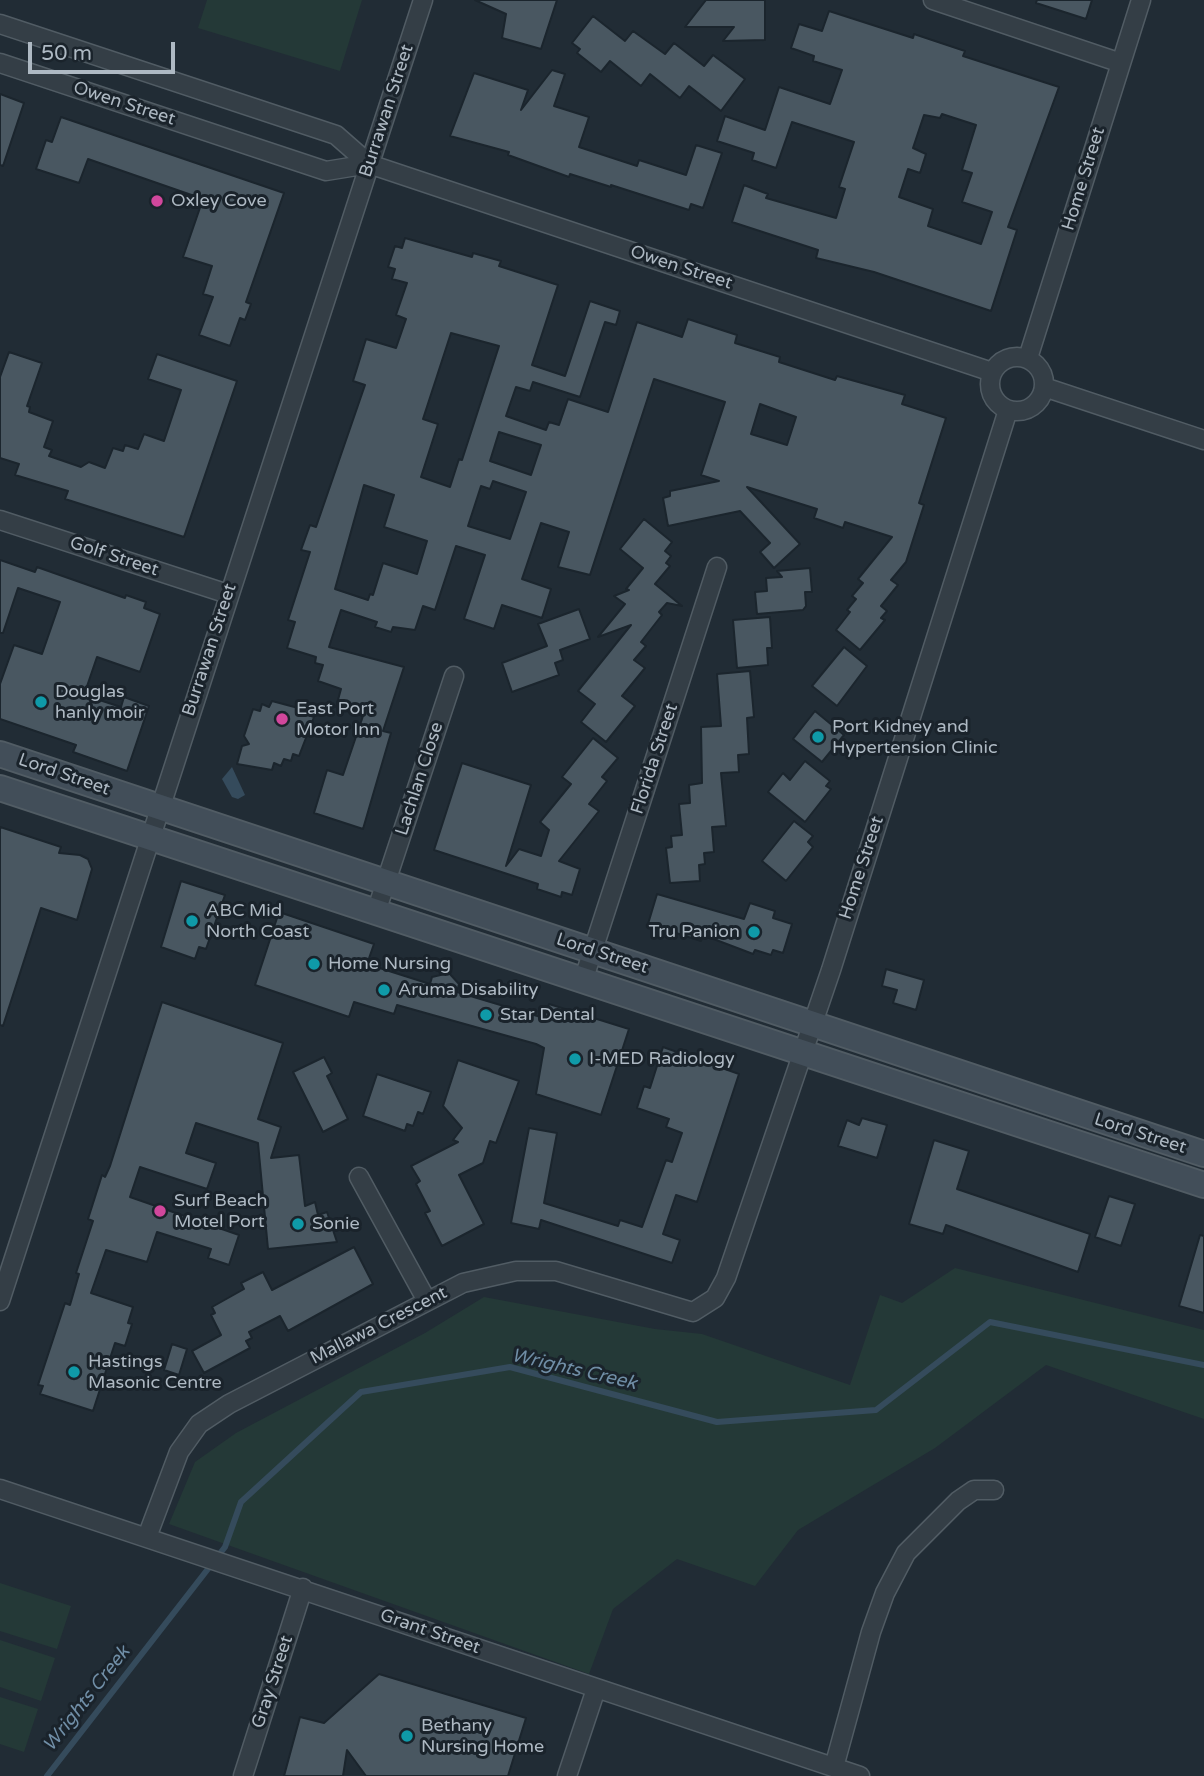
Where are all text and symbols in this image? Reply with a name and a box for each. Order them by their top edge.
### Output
scale bar [32,28,178,72]
text: 50 m [41,41,92,66]
street label: Burrawan Street [355,42,419,180]
street label: Owen Street [70,77,178,131]
street label: Home Street [1058,125,1110,233]
place label: Oxley Cove [171,190,267,212]
marker: Oxley Cove [149,193,165,209]
street label: Owen Street [627,241,735,295]
street label: Golf Street [67,533,161,581]
street label: Burrawan Street [178,581,242,719]
place label: Douglas hanly moir [55,681,145,724]
marker: Douglas hanly moir [33,694,49,710]
place label: East Port Motor Inn [296,698,380,740]
street label: Florida Street [627,701,683,817]
marker: East Port Motor Inn [274,711,290,727]
place label: Port Kidney and Hypertension Clinic [832,716,998,758]
street label: Lachlan Close [391,720,449,838]
marker: Port Kidney and Hypertension Clinic [810,729,826,745]
street label: Lord Street [15,749,113,801]
street label: Home Street [835,814,889,922]
place label: ABC Mid North Coast [206,900,309,942]
marker: ABC Mid North Coast [184,913,200,929]
place label: Tru Panion [648,921,740,943]
marker: Tru Panion [746,924,762,940]
street label: Lord Street [553,929,651,979]
place label: Home Nursing [328,953,451,975]
marker: Home Nursing [306,956,322,972]
place label: Aruma Disability [398,979,538,1001]
marker: Aruma Disability [376,982,392,998]
place label: Star Dental [500,1004,595,1026]
marker: Star Dental [478,1007,494,1023]
place label: I-MED Radiology [589,1048,735,1070]
marker: I-MED Radiology [567,1051,583,1067]
street label: Lord Street [1091,1109,1189,1159]
place label: Surf Beach Motel Port [174,1190,268,1232]
marker: Surf Beach Motel Port [152,1203,168,1219]
place label: Sonie [312,1213,360,1235]
marker: Sonie [290,1216,306,1232]
street label: Mallawa Crescent [307,1282,451,1370]
water label: Wrights Creek [509,1345,639,1395]
place label: Hastings Masonic Centre [88,1351,222,1394]
marker: Hastings Masonic Centre [66,1364,82,1380]
street label: Grant Street [377,1605,483,1659]
street label: Gray Street [248,1633,298,1731]
water label: Wrights Creek [39,1642,135,1756]
place label: Bethany Nursing Home [421,1715,544,1758]
marker: Bethany Nursing Home [399,1728,415,1744]

